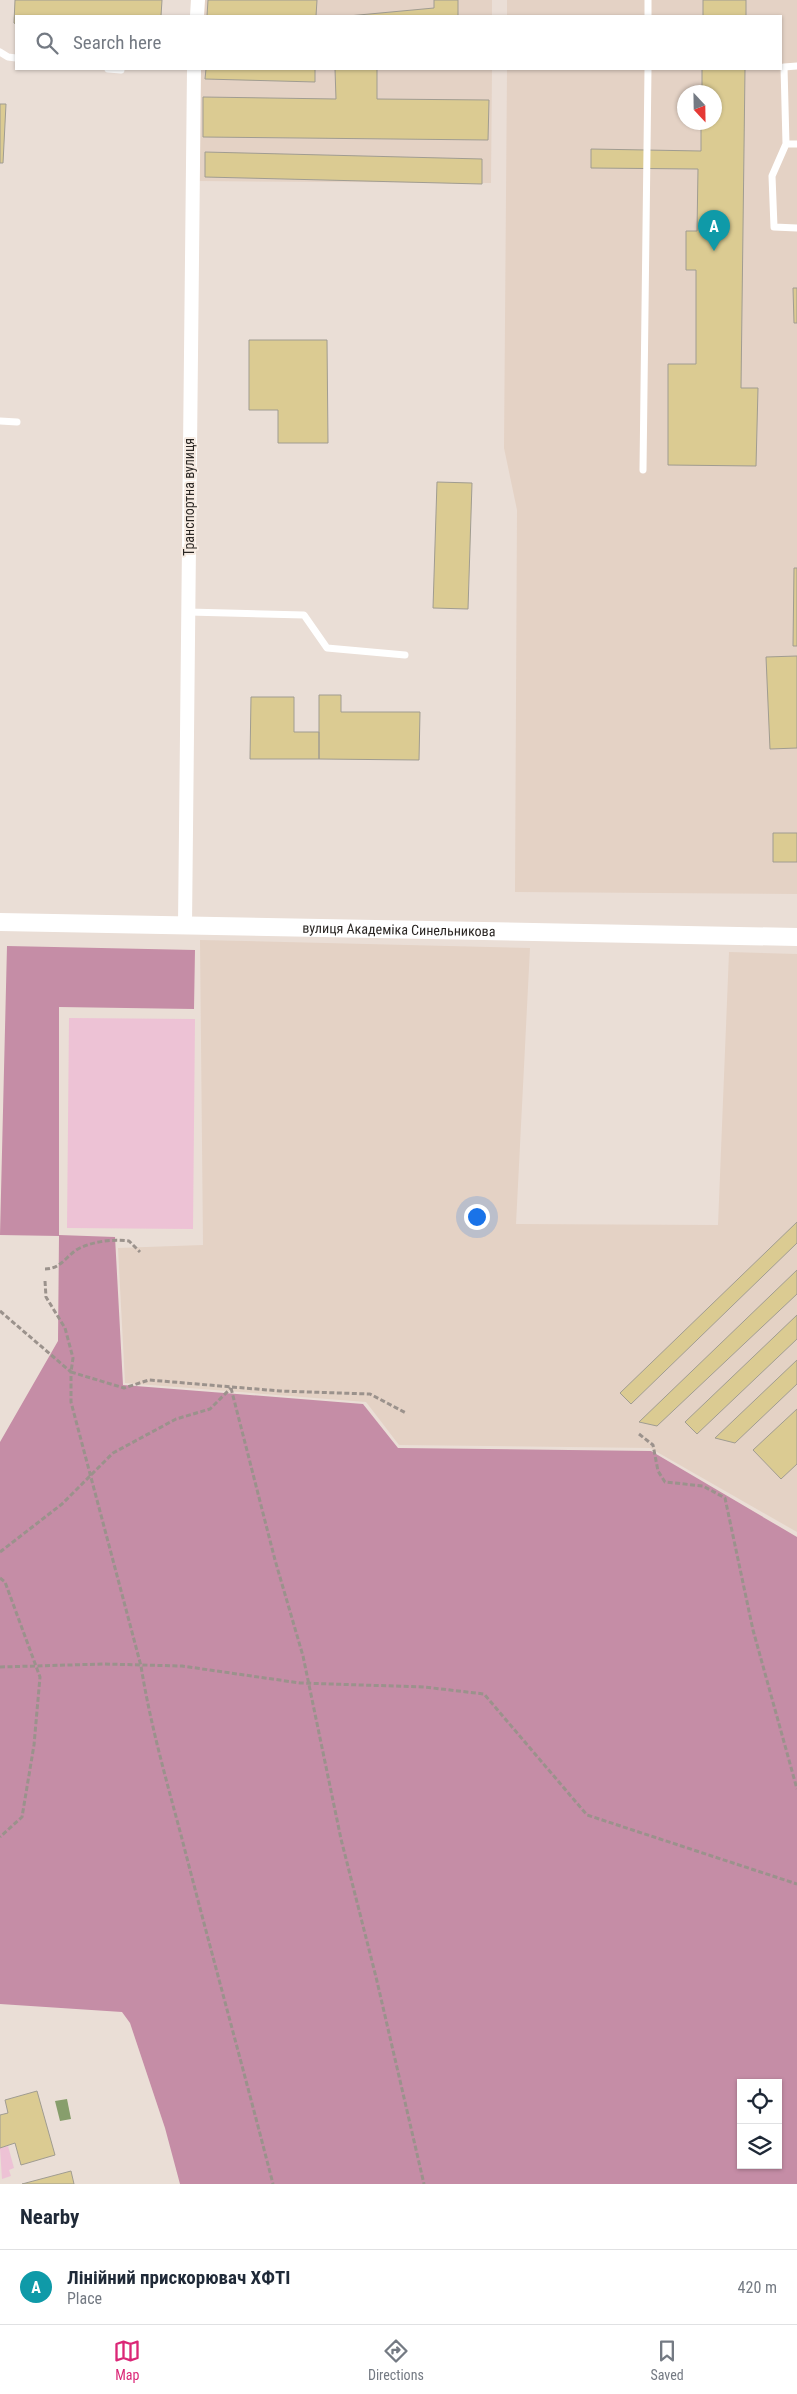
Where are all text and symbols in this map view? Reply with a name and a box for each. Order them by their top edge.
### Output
search box [15,15,782,70]
icon: search [33,29,61,57]
text: Search here [73,31,161,54]
north arrow [677,85,722,130]
pin: A [698,210,730,251]
street label: Транспортна вулиця [181,438,197,556]
street label: вулиця Академіка Синельникова [302,920,496,939]
your location [464,1204,490,1230]
map controls [737,2079,782,2169]
button: locate [737,2079,782,2124]
button: layers [737,2124,782,2169]
text: Nearby [20,2205,79,2229]
text: Лінійний прискорювач ХФТІ [67,2266,290,2289]
text: A [31,2278,41,2297]
text: 420 m [738,2278,777,2297]
text: Place [67,2289,102,2308]
tab: Map [113,2337,141,2383]
tab: Directions [368,2337,424,2383]
tab: Saved [650,2337,684,2383]

